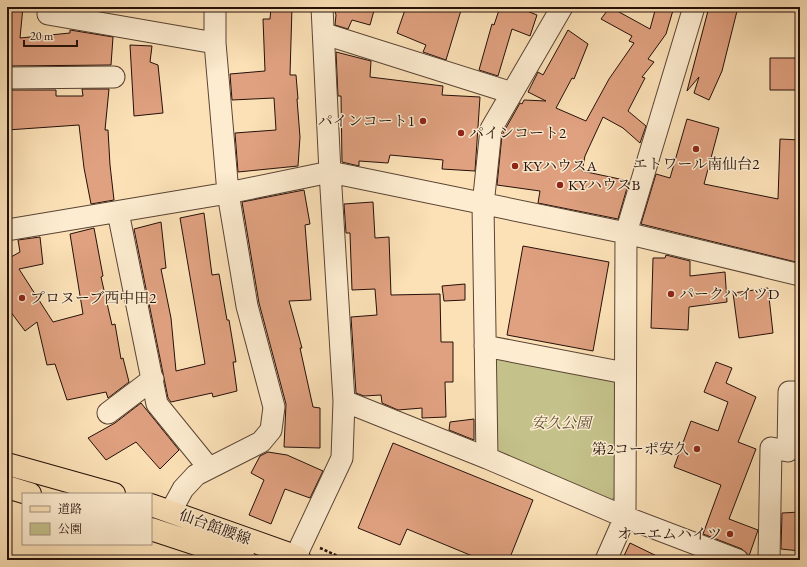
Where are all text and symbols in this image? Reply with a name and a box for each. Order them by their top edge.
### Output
scale bar [24,22,77,48]
text: 20 m [30,28,54,44]
place label: パインコート1 [318,111,415,130]
marker: パインコート1 [418,116,428,126]
place label: パインコート2 [469,123,567,142]
marker: パインコート2 [456,128,466,138]
marker: エトワール南仙台2 [691,144,701,154]
place label: エトワール南仙台2 [633,154,760,173]
place label: KYハウスA [523,156,597,175]
marker: KYハウスA [510,161,520,171]
place label: KYハウスB [568,175,640,194]
marker: KYハウスB [555,180,565,190]
place label: パークハイツD [679,284,779,303]
place label: プロヌーブ西中田2 [30,288,157,307]
marker: パークハイツD [666,289,676,299]
marker: プロヌーブ西中田2 [17,293,27,303]
park label: 安久公園 [531,413,594,432]
place label: 第2コーポ安久 [592,439,689,458]
marker: 第2コーポ安久 [692,444,702,454]
legend [22,493,152,545]
text: 道路 [58,501,82,517]
street label: 仙台館腰線 [177,505,254,548]
text: 公園 [58,521,82,537]
place label: オーエムハイツ [617,524,722,543]
marker: オーエムハイツ [725,529,735,539]

